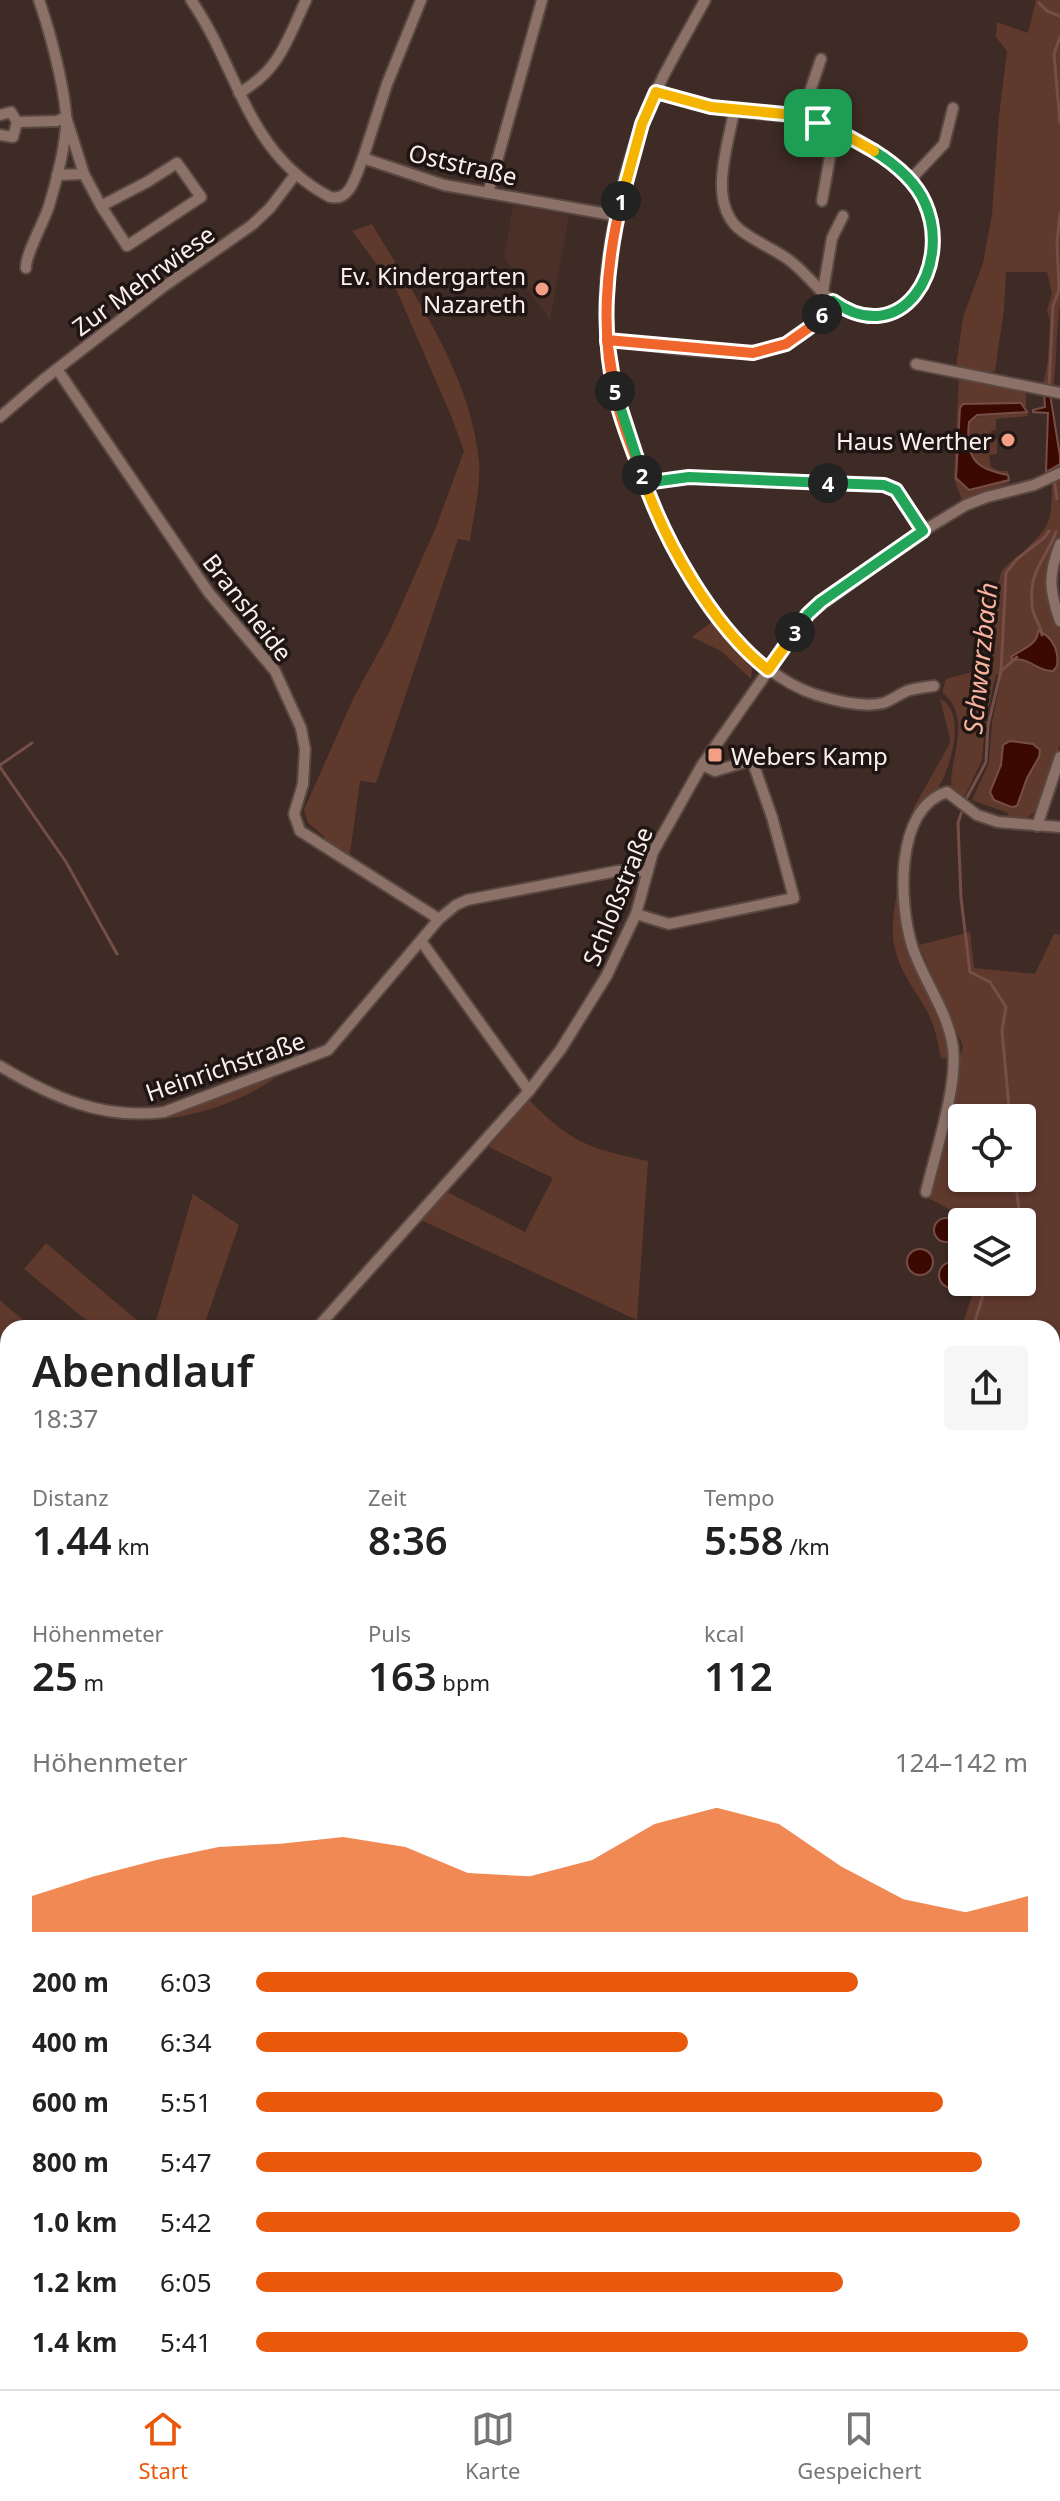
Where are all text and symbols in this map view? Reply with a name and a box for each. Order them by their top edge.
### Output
pin [784,89,852,157]
icon: arrive [796,101,840,145]
street label: Oststraße [405,135,521,193]
pin: 1 [601,181,641,221]
text: 1 [615,186,627,216]
street label: Zur Mehrwiese [65,217,221,343]
place label: Ev. Kindergarten Nazareth [340,259,526,320]
marker: Ev. Kindergarten Nazareth [533,280,551,298]
pin: 6 [802,294,842,334]
text: 6 [816,299,828,329]
pin: 5 [595,371,635,411]
text: 5 [609,376,621,406]
place label: Haus Werther [836,424,992,457]
marker: Haus Werther [999,431,1017,449]
pin: 2 [622,455,662,495]
text: 2 [636,460,648,490]
pin: 4 [808,463,848,503]
text: 4 [822,468,834,498]
street label: Bransheide [196,547,300,667]
water label: Schwarzbach [954,580,1006,736]
pin: 3 [775,612,815,652]
text: 3 [789,617,801,647]
place label: Webers Kamp [731,739,888,772]
marker: Webers Kamp [706,746,724,764]
street label: Schloßstraße [574,822,660,970]
street label: Heinrichstraße [141,1023,309,1109]
map controls [948,1104,1036,1296]
button: locate [948,1104,1036,1192]
button: layers [948,1208,1036,1296]
text: Abendlauf [32,1340,253,1400]
button: share [944,1346,1028,1430]
text: 18:37 [32,1400,98,1436]
text: Distanz [32,1482,109,1512]
text: Zeit [368,1482,407,1512]
text: Tempo [704,1482,775,1512]
text: 1.44 [32,1512,112,1567]
text: 8:36 [368,1512,448,1567]
text: 5:58 [704,1512,784,1567]
text: km [112,1531,150,1561]
text: /km [784,1531,830,1561]
text: Höhenmeter [32,1618,164,1648]
text: Puls [368,1618,411,1648]
text: kcal [704,1618,744,1648]
text: 25 [32,1648,78,1703]
text: 163 [368,1648,437,1703]
text: 112 [704,1648,773,1703]
text: m [78,1667,104,1697]
text: bpm [437,1667,490,1697]
text: Höhenmeter [32,1744,188,1780]
text: 124–142 m [895,1744,1028,1780]
text: 200 m [32,1964,109,2000]
text: 6:03 [160,1964,212,2000]
text: 400 m [32,2024,109,2060]
text: 6:34 [160,2024,212,2060]
text: 600 m [32,2084,109,2120]
text: 5:51 [160,2084,212,2120]
text: 800 m [32,2144,109,2180]
text: 5:47 [160,2144,212,2180]
text: 1.0 km [32,2204,117,2240]
text: 5:42 [160,2204,212,2240]
text: 1.2 km [32,2264,117,2300]
text: 6:05 [160,2264,212,2300]
text: 1.4 km [32,2324,117,2360]
text: 5:41 [160,2324,212,2360]
tab: Start [139,2407,188,2485]
tab: Karte [465,2407,520,2485]
tab: Gespeichert [797,2407,921,2485]

